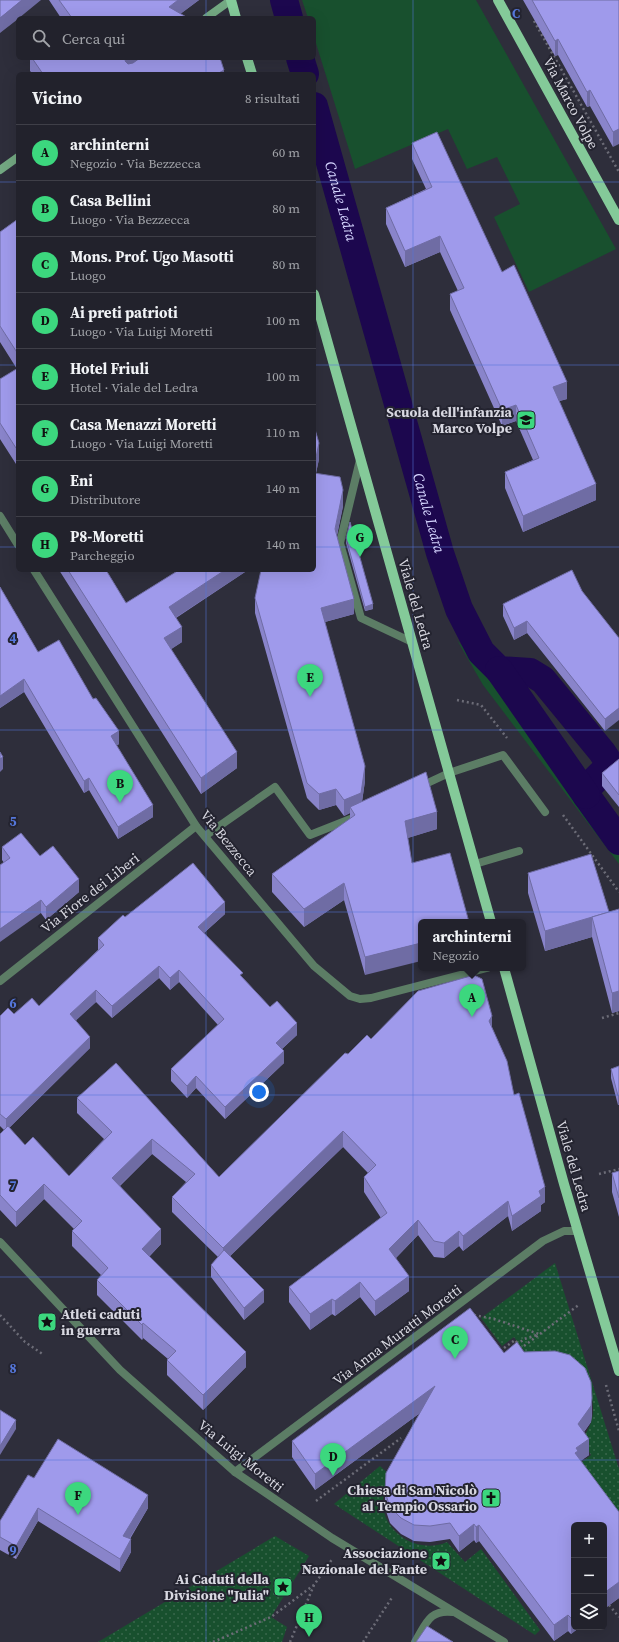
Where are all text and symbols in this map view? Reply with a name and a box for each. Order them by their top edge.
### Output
text: C [512,5,520,22]
search box [16,16,316,60]
icon: search [30,27,52,49]
text: Cerca qui [62,28,125,49]
street label: Via Marco Volpe [538,54,604,152]
text: Vicino [32,86,82,110]
text: 8 risultati [245,90,300,107]
text: archinterni [70,134,149,155]
text: A [41,144,49,161]
text: 60 m [272,144,300,161]
text: Negozio · Via Bezzecca [70,155,201,172]
water label: Canale Ledra [320,159,363,244]
text: Casa Bellini [70,190,151,211]
text: B [41,200,49,217]
text: 80 m [272,200,300,217]
text: Luogo · Via Bezzecca [70,211,190,228]
text: Mons. Prof. Ugo Masotti [70,246,234,267]
text: C [41,256,49,273]
text: 80 m [272,256,300,273]
text: Luogo [70,267,106,284]
text: Ai preti patrioti [70,302,178,323]
text: D [40,312,50,329]
text: 100 m [266,312,300,329]
text: Luogo · Via Luigi Moretti [70,323,213,340]
text: Hotel Friuli [70,358,149,379]
text: E [41,368,49,385]
text: 100 m [266,368,300,385]
text: Hotel · Viale del Ledra [70,379,198,396]
place label: Scuola dell'infanzia Marco Volpe [386,402,513,438]
school or university icon: Scuola dell'infanzia Marco Volpe [515,409,537,431]
text: Casa Menazzi Moretti [70,414,216,435]
text: F [41,424,49,441]
text: 110 m [266,424,300,441]
text: Luogo · Via Luigi Moretti [70,435,213,452]
text: Eni [70,470,93,491]
water label: Canale Ledra [408,470,451,556]
text: G [41,480,49,497]
text: 140 m [266,480,300,497]
text: Distributore [70,491,141,508]
pin: G [347,524,373,557]
text: P8-Moretti [70,526,144,547]
text: H [40,536,50,553]
text: 140 m [266,536,300,553]
text: Parcheggio [70,547,135,564]
street label: Viale del Ledra [393,556,439,653]
text: 4 [9,630,17,647]
pin: E [297,664,323,697]
pin: B [107,770,133,803]
street label: Via Bezzecca [196,806,263,881]
text: 5 [9,813,17,830]
street label: Via Fiore dei Liberi [37,848,143,938]
popup [418,919,526,971]
text: archinterni [432,926,512,947]
text: Negozio [432,947,479,964]
pin: A [459,984,485,1017]
text: 6 [9,995,17,1012]
your location [249,1082,269,1102]
street label: Viale del Ledra [551,1118,597,1215]
text: 7 [9,1177,17,1194]
street label: Via Anna Muratti Moretti [328,1280,466,1390]
place label: Atleti caduti in guerra [61,1304,141,1340]
place icon: Atleti caduti in guerra [36,1311,58,1333]
pin: C [442,1326,468,1359]
text: 8 [9,1360,17,1377]
street label: Via Luigi Moretti [194,1415,288,1497]
pin: D [320,1443,346,1476]
place label: Chiesa di San Nicolò al Tempio Ossario [347,1480,477,1516]
pin: F [65,1482,91,1515]
church icon: Chiesa di San Nicolò al Tempio Ossario [480,1487,502,1509]
map controls [571,1522,607,1630]
button: + [571,1522,607,1558]
text: 9 [9,1542,17,1559]
place label: Associazione Nazionale del Fante [302,1543,427,1579]
place icon: Associazione Nazionale del Fante [430,1550,452,1572]
button: − [571,1558,607,1594]
place label: Ai Caduti della Divisione "Julia" [164,1569,270,1605]
place icon: Ai Caduti della Divisione "Julia" [272,1576,294,1598]
button: layers [571,1594,607,1630]
pin: H [296,1604,322,1637]

